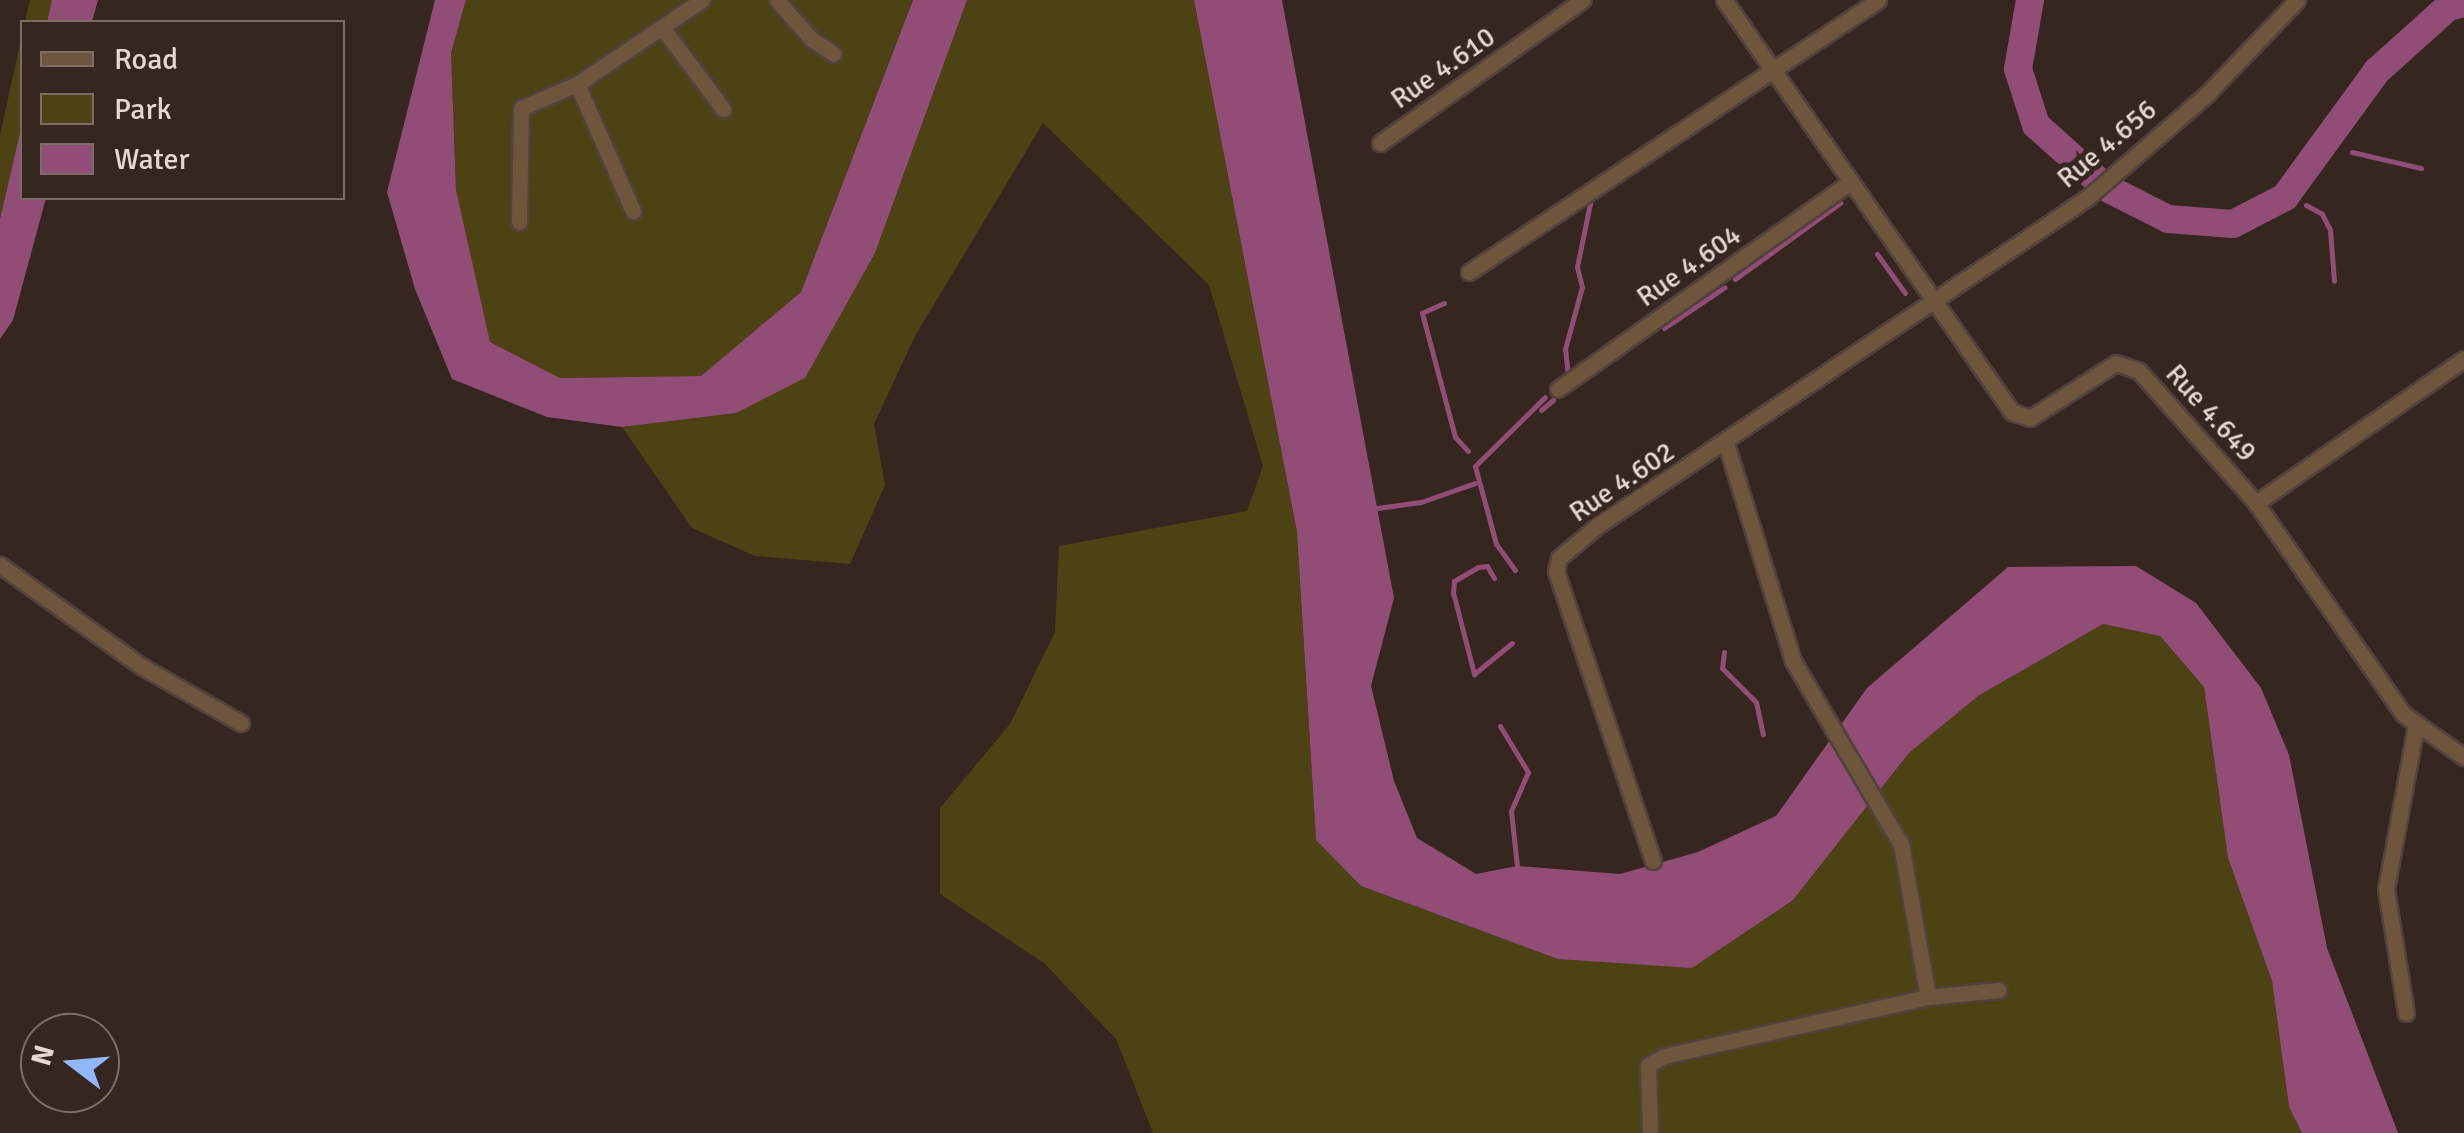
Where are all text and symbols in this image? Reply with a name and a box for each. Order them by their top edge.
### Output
legend [20,20,345,200]
street label: Rue 4.610 [1384,20,1502,116]
text: Road [114,41,178,78]
text: Park [114,91,172,128]
street label: Rue 4.656 [2050,93,2164,195]
text: Water [114,141,190,178]
street label: Rue 4.604 [1630,218,1748,314]
street label: Rue 4.649 [2159,357,2263,469]
street label: Rue 4.602 [1563,435,1681,529]
north arrow [20,1013,120,1113]
text: N [24,1041,62,1069]

